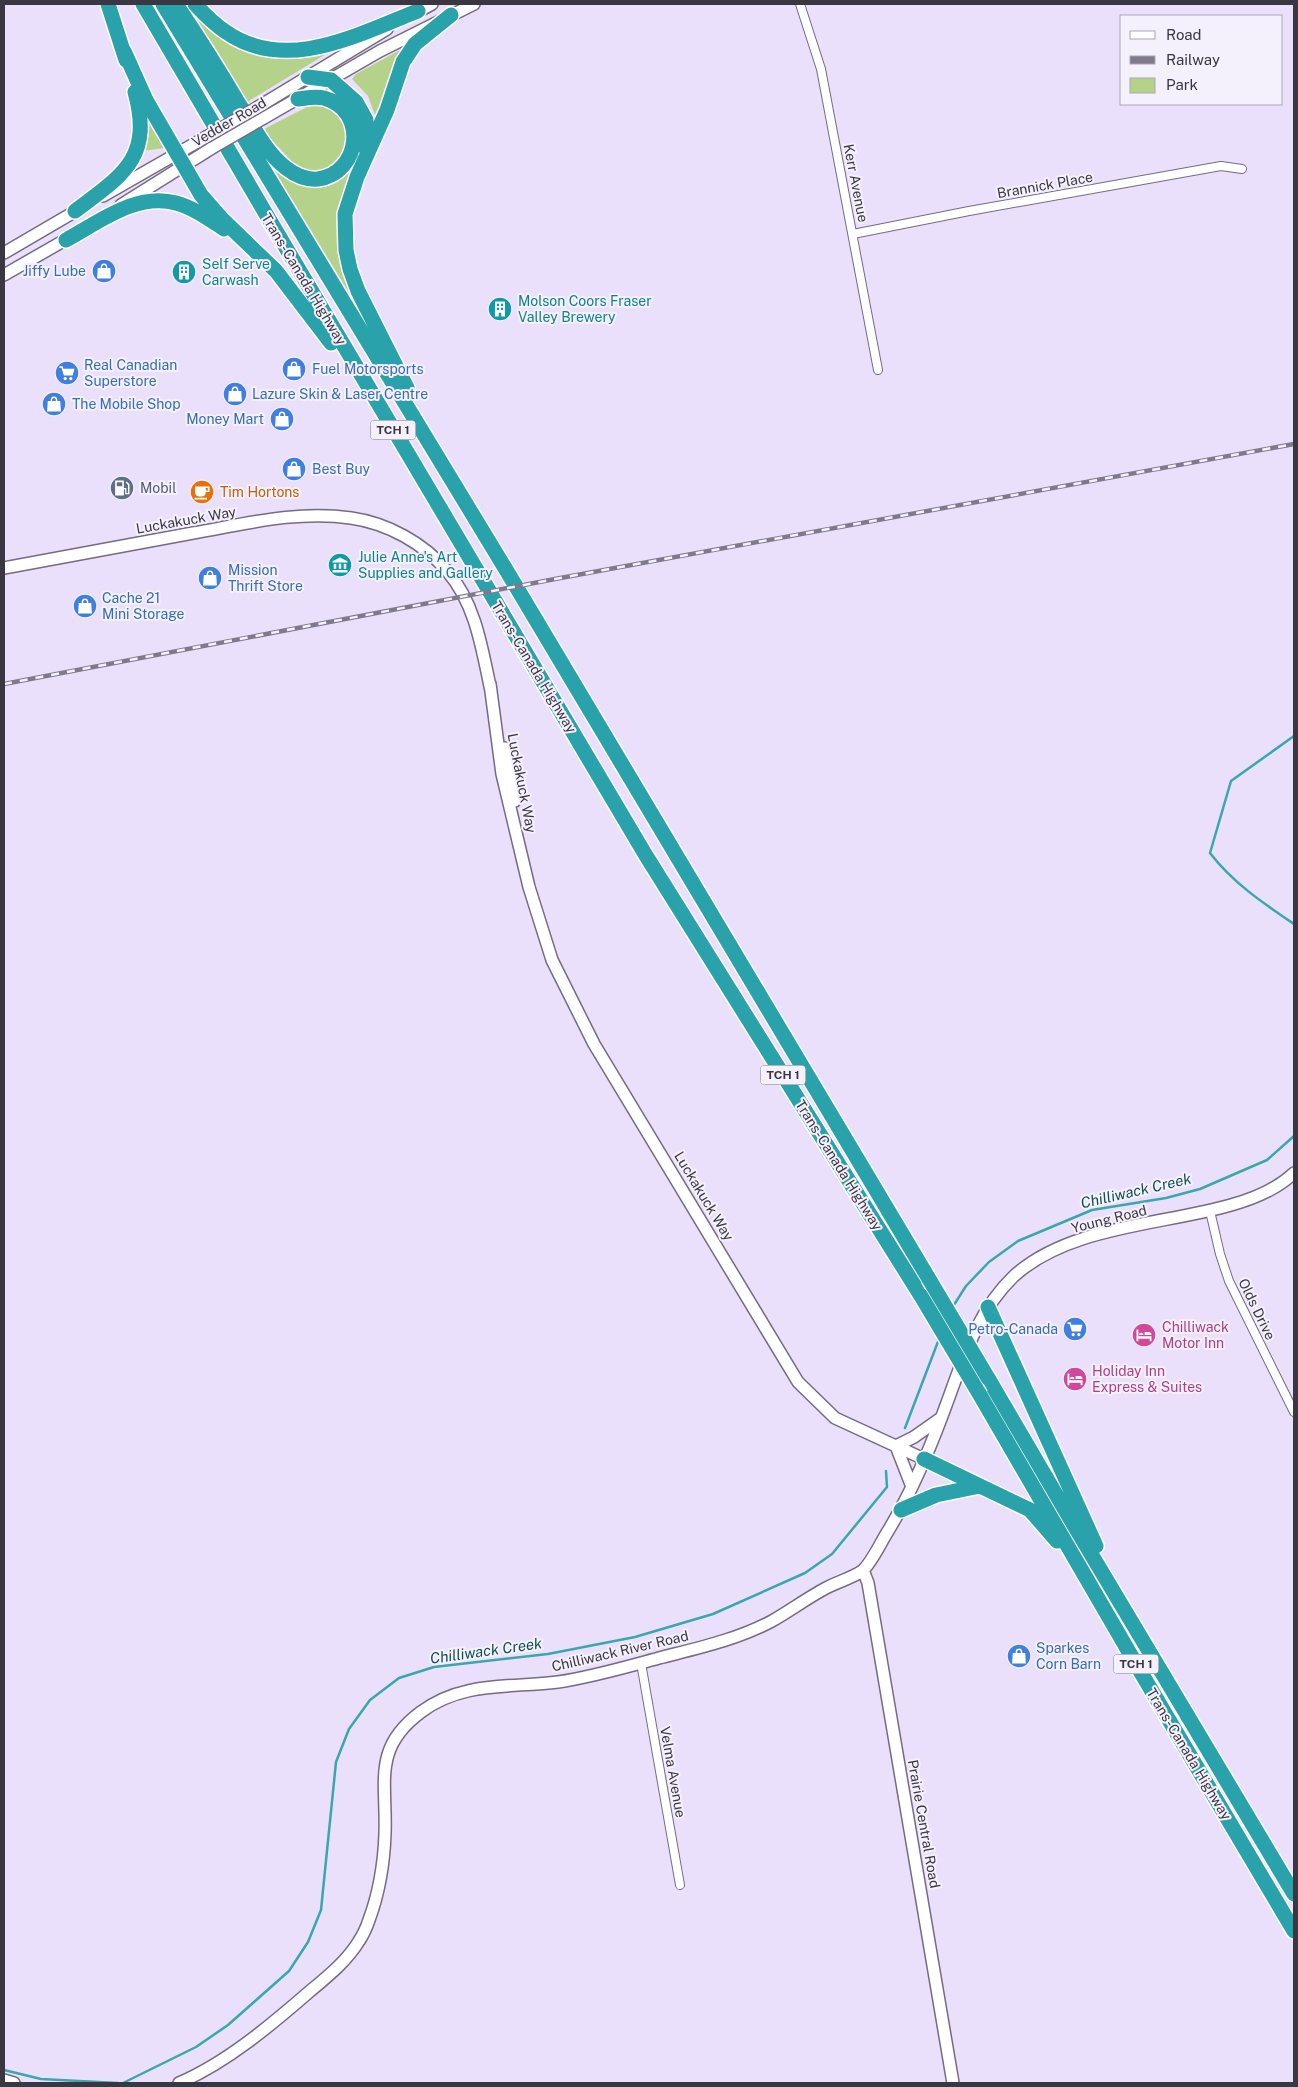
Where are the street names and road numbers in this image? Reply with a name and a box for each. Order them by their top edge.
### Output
street label: Vedder Road [189,94,269,150]
street label: Kerr Avenue [841,142,871,224]
street label: Brannick Place [996,169,1094,201]
street label: Trans-Canada Highway [258,210,350,348]
road number: TCH 1 [370,420,416,440]
street label: Luckakuck Way [135,503,238,537]
street label: Trans-Canada Highway [488,598,580,736]
street label: Luckakuck Way [504,732,540,835]
road number: TCH 1 [760,1066,806,1084]
street label: Trans-Canada Highway [792,1097,886,1234]
street label: Luckakuck Way [671,1149,737,1244]
street label: Young Road [1070,1202,1148,1236]
street label: Olds Drive [1235,1276,1279,1342]
street label: Chilliwack River Road [550,1627,690,1675]
road number: TCH 1 [1114,1655,1158,1674]
street label: Trans-Canada Highway [1143,1685,1235,1823]
street label: Velma Avenue [657,1725,689,1819]
street label: Prairie Central Road [905,1759,943,1889]

